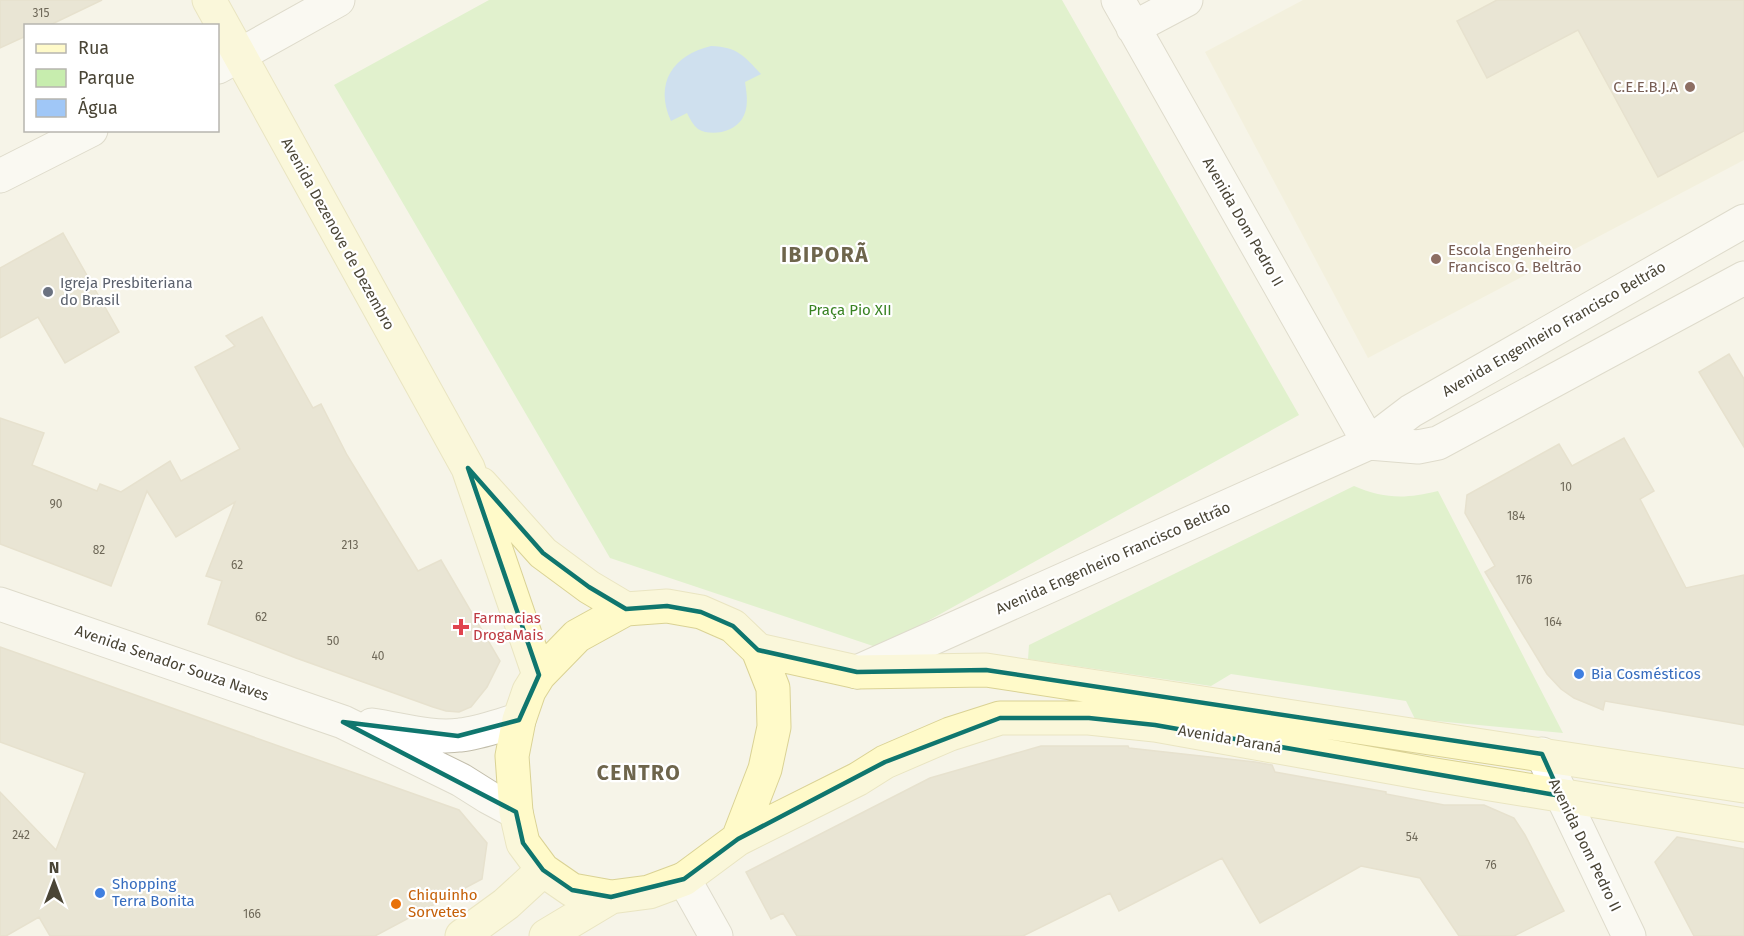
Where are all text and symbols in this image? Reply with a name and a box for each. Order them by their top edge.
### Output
house number: 315 [33,6,49,20]
legend [24,24,219,132]
text: Rua [78,37,109,59]
text: Parque [78,67,135,89]
place label: C.E.E.B.J.A [1613,78,1678,96]
marker: C.E.E.B.J.A [1683,80,1697,94]
text: Água [78,96,118,119]
street label: Avenida Dezenove de Dezembro [278,135,398,333]
street label: Avenida Dom Pedro II [1199,154,1287,290]
place label: Escola Engenheiro Francisco G. Beltrão [1448,241,1581,276]
district label: IBIPORÃ [781,242,869,268]
marker: Escola Engenheiro Francisco G. Beltrão [1429,252,1443,266]
street label: Avenida Engenheiro Francisco Beltrão [1439,257,1669,401]
place label: Igreja Presbiteriana do Brasil [60,274,193,309]
marker: Igreja Presbiteriana do Brasil [41,285,55,299]
park label: Praça Pio XII [808,301,892,319]
house number: 10 [1560,480,1572,494]
house number: 90 [50,497,63,511]
street label: Avenida Engenheiro Francisco Beltrão [993,498,1233,618]
house number: 184 [1507,509,1526,523]
house number: 213 [342,538,358,552]
house number: 82 [93,543,105,557]
house number: 62 [231,558,243,572]
house number: 176 [1516,573,1532,587]
place label: Farmacias DrogaMais [473,609,544,644]
house number: 62 [255,610,267,624]
house number: 164 [1544,615,1563,629]
marker: Farmacias DrogaMais [454,620,468,634]
street label: Avenida Senador Souza Naves [73,621,271,705]
house number: 50 [327,634,340,648]
house number: 40 [371,649,385,663]
place label: Bia Cosmésticos [1591,665,1701,683]
marker: Bia Cosmésticos [1572,667,1586,681]
street label: Avenida Paraná [1177,721,1283,757]
district label: CENTRO [597,760,681,786]
street label: Avenida Dom Pedro II [1545,776,1625,914]
house number: 242 [12,828,30,842]
house number: 54 [1406,830,1419,844]
north arrow [24,852,84,912]
text: N [49,858,59,877]
house number: 76 [1485,858,1497,872]
place label: Shopping Terra Bonita [112,875,195,910]
marker: Shopping Terra Bonita [93,886,107,900]
place label: Chiquinho Sorvetes [408,886,478,921]
marker: Chiquinho Sorvetes [389,897,403,911]
house number: 166 [243,907,261,921]

